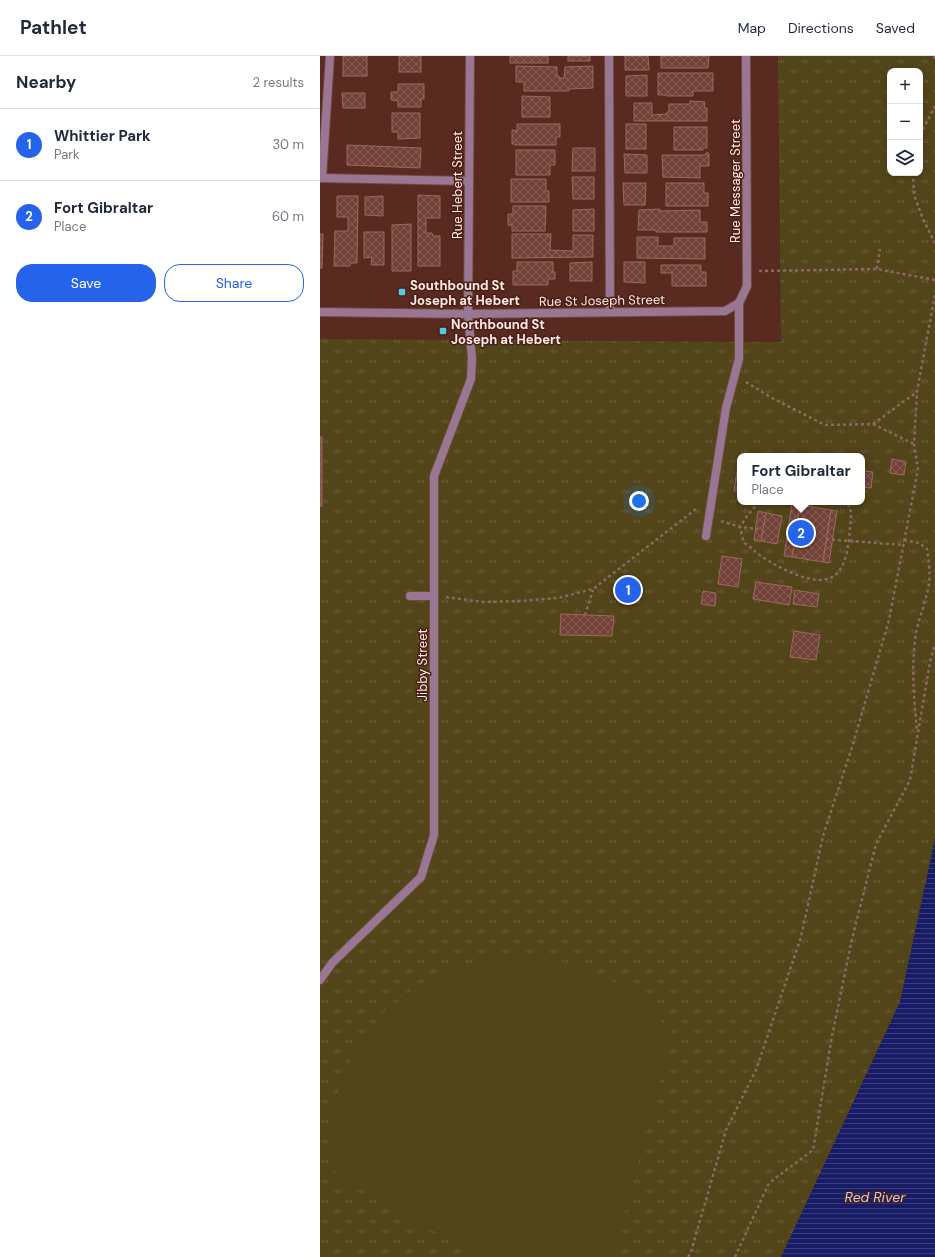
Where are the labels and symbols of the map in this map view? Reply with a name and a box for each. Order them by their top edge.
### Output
street label: Rue Messager Street [727,119,744,243]
street label: Rue Hebert Street [449,131,466,239]
place label: Southbound St Joseph at Hebert [410,277,520,309]
marker: Southbound St Joseph at Hebert [397,287,407,297]
street label: Rue St Joseph Street [539,291,665,310]
place label: Northbound St Joseph at Hebert [451,316,561,348]
marker: Northbound St Joseph at Hebert [438,326,448,336]
your location [629,491,649,511]
pin: 2 [788,518,814,548]
pin: 1 [615,575,641,605]
street label: Jibby Street [414,629,431,701]
water label: Red River [845,1188,906,1206]

